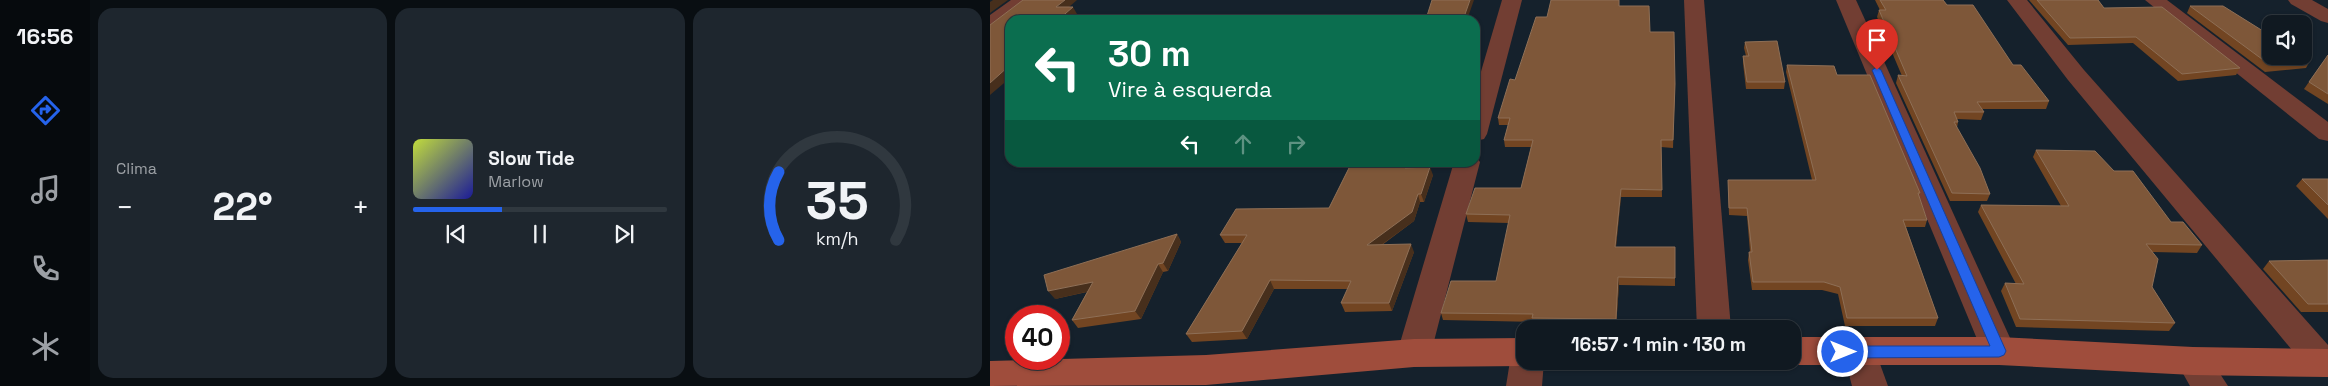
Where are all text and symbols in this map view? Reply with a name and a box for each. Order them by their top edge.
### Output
map controls [2262,15,2312,65]
button: sound [2262,15,2312,65]
pin [1856,19,1898,70]
text: 16:56 [17,22,73,50]
icon: arrive [1863,26,1891,54]
text: 30 m [1108,32,1191,76]
icon: left [1025,35,1090,100]
text: Vire à esquerda [1108,75,1272,103]
icon: directions [28,93,63,128]
icon: left [1176,130,1204,158]
icon: ahead [1229,130,1257,158]
icon: right [1282,130,1310,158]
text: Slow Tide [488,146,575,171]
text: Clima [116,158,157,179]
text: 35 [806,168,869,234]
text: Marlow [488,171,544,192]
icon: music [28,172,63,207]
text: 22° [213,183,273,231]
text: − [116,189,133,225]
text: + [352,189,369,225]
icon: previous [442,220,470,248]
icon: pause [526,220,554,248]
icon: next [610,220,638,248]
text: km/h [816,227,859,250]
icon: phone [28,251,63,286]
speed limit sign: 40 [1005,305,1070,370]
position arrow [1816,325,1868,377]
icon: climate [28,329,63,364]
text: 16:57 · 1 min · 130 m [1571,332,1746,357]

